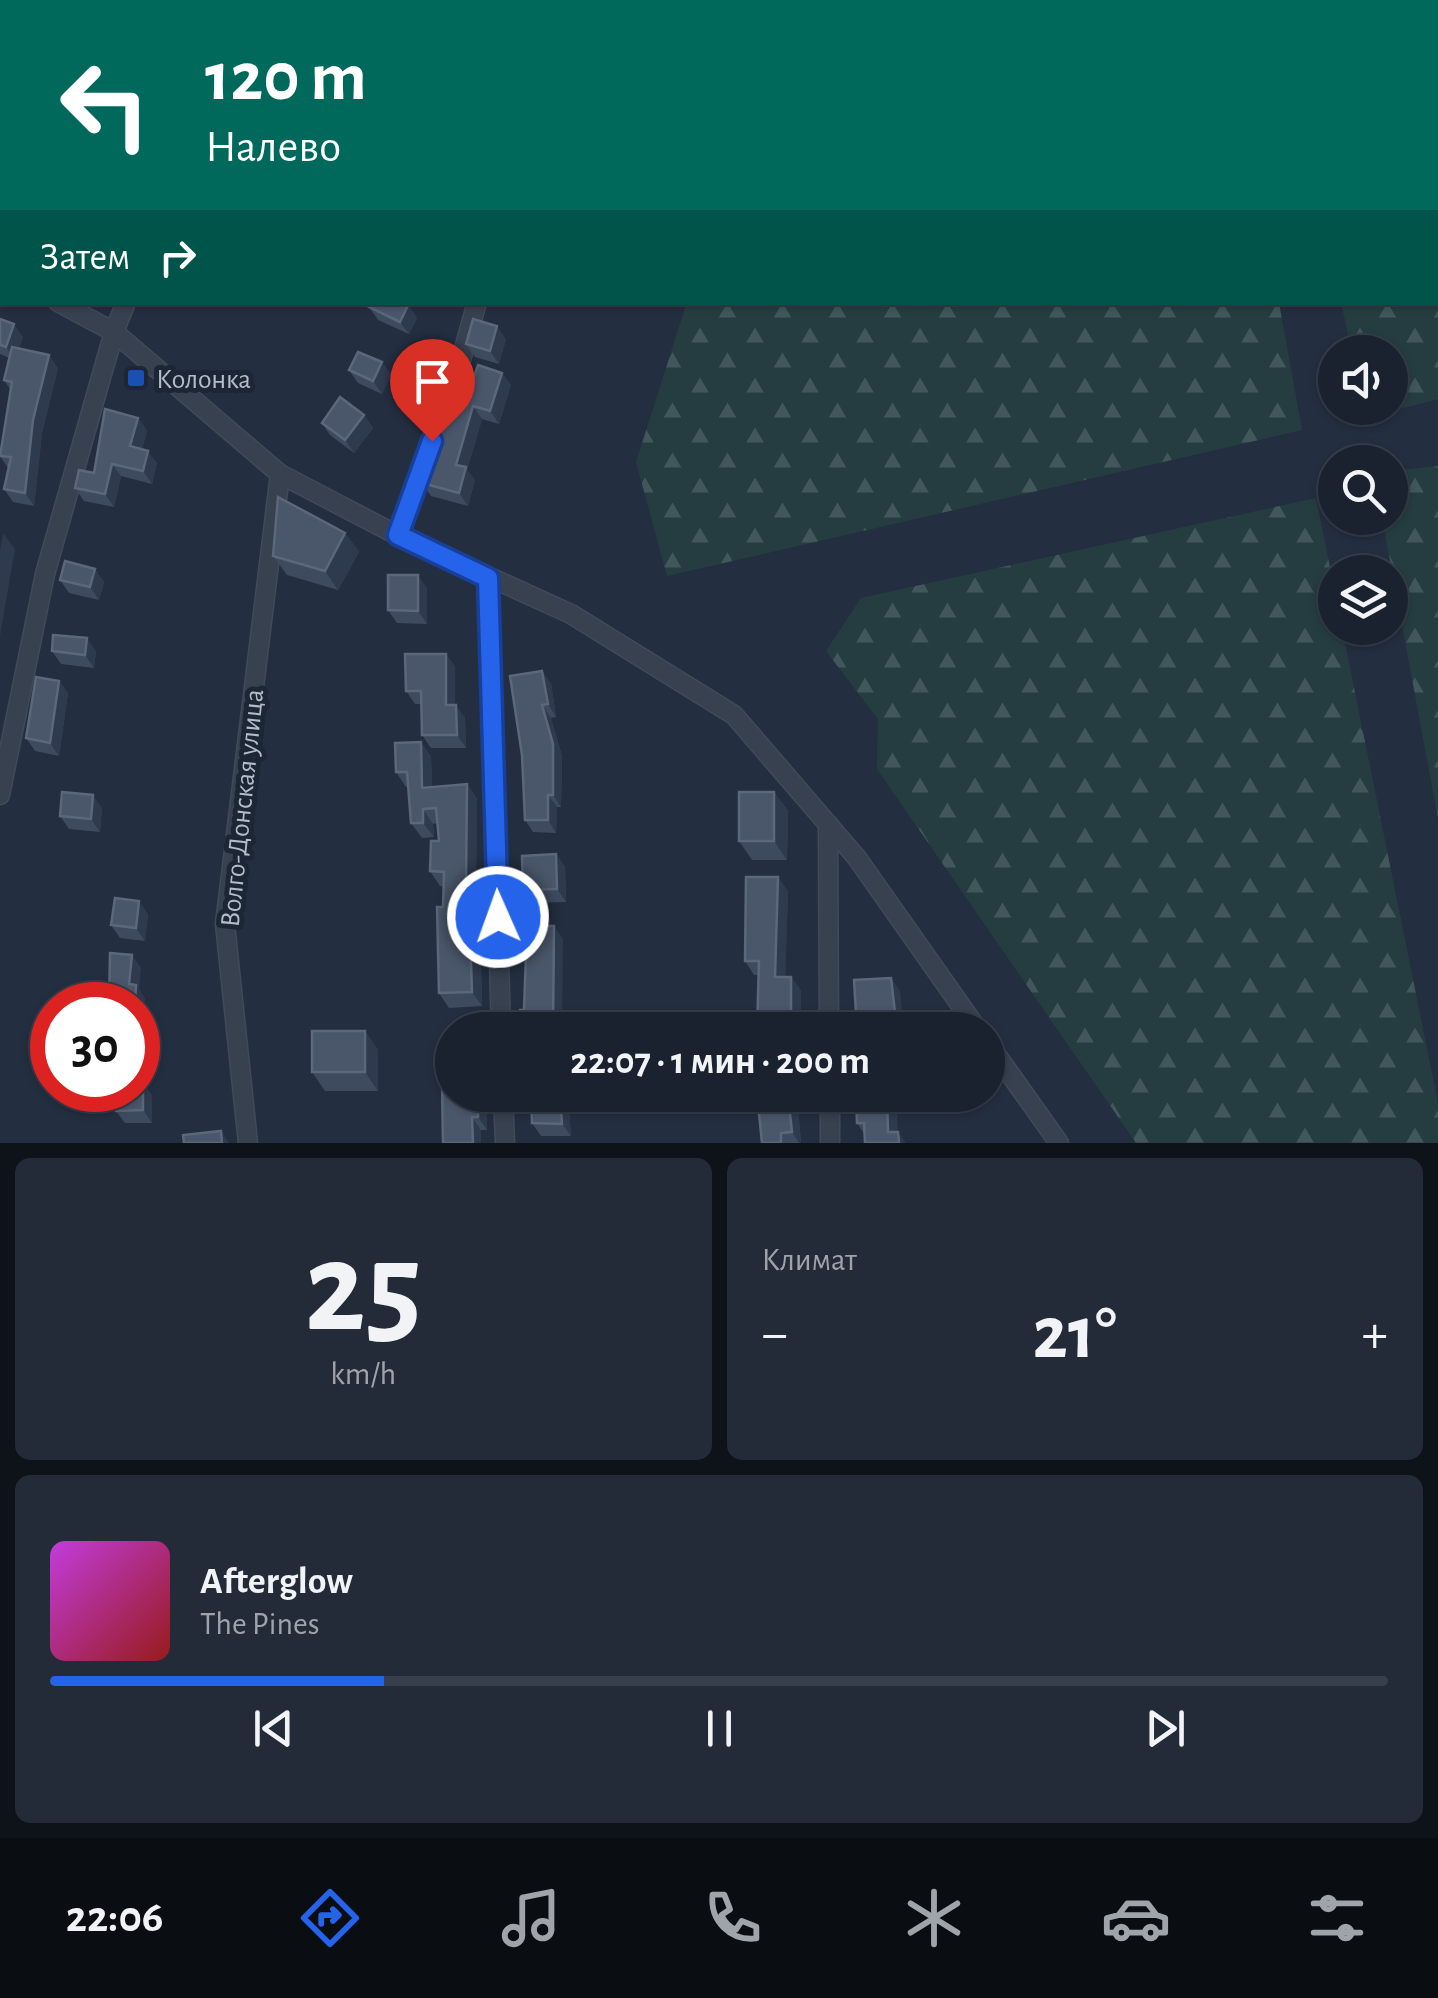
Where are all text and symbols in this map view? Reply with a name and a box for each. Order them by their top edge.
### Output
icon: left [40,40,170,170]
text: 120 m [205,43,367,113]
text: Налево [205,125,341,170]
icon: right [150,230,205,285]
text: Затем [40,239,130,277]
map controls [1318,335,1408,645]
button: sound [1318,335,1408,425]
pin [390,339,475,442]
icon: arrive [405,354,460,409]
place label: Колонка [156,366,251,394]
marker: Колонка [125,367,147,389]
button: search [1318,445,1408,535]
button: layers [1318,555,1408,645]
street label: Волго-Донская улица [217,687,269,929]
position arrow [446,865,550,969]
speed limit sign: 30 [30,982,160,1112]
text: 22:07 · 1 мин · 200 m [570,1043,870,1081]
text: 25 [305,1225,422,1355]
text: Климат [762,1244,857,1276]
text: 21° [1033,1297,1117,1372]
text: − [762,1307,788,1362]
text: + [1362,1307,1388,1362]
text: km/h [330,1358,396,1390]
text: Afterglow [200,1563,353,1601]
text: The Pines [200,1608,320,1640]
icon: previous [246,1701,301,1756]
icon: pause [692,1701,747,1756]
icon: next [1138,1701,1193,1756]
icon: directions [295,1883,365,1953]
icon: music [496,1883,566,1953]
icon: phone [698,1883,768,1953]
icon: climate [899,1883,969,1953]
icon: car [1101,1883,1171,1953]
icon: filters [1302,1883,1372,1953]
text: 22:06 [66,1895,164,1940]

